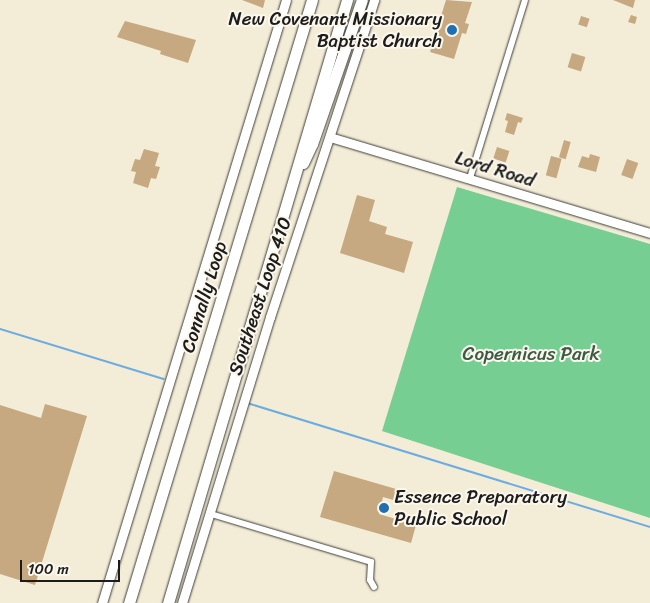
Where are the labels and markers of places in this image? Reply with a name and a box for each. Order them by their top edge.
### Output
place label: New Covenant Missionary Baptist Church [227,8,442,52]
marker: New Covenant Missionary Baptist Church [446,24,458,36]
place label: Essence Preparatory Public School [394,486,568,530]
marker: Essence Preparatory Public School [378,502,390,514]

